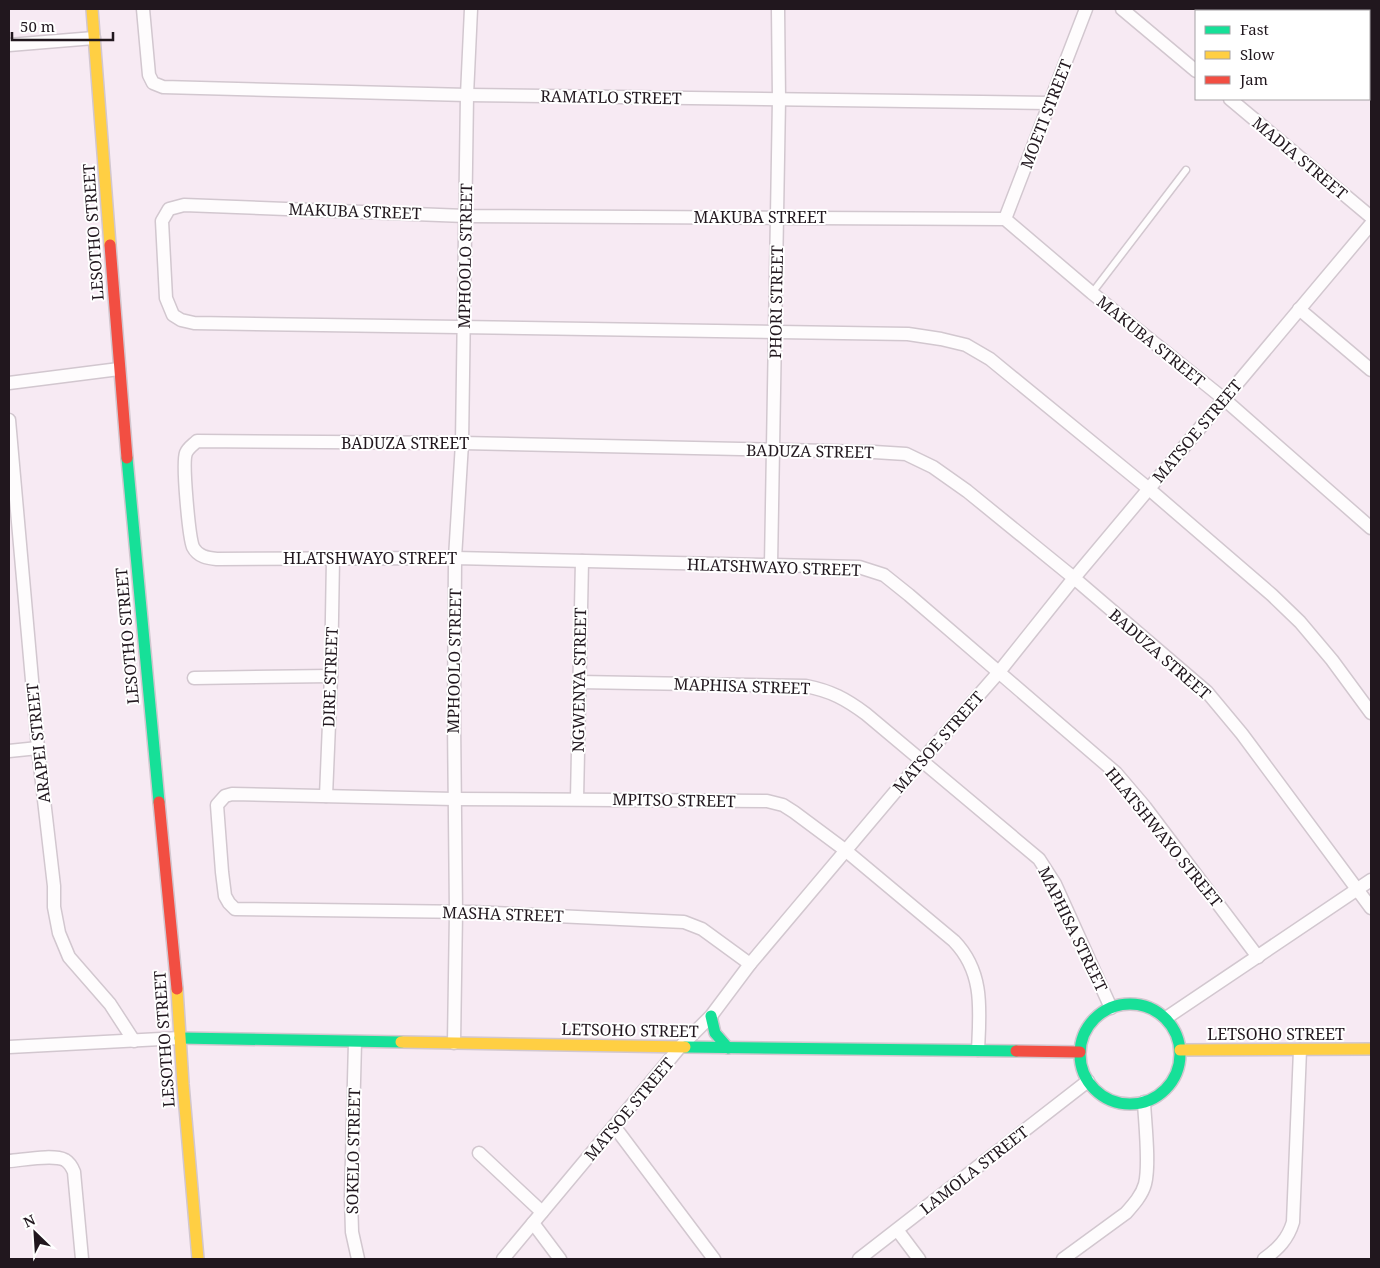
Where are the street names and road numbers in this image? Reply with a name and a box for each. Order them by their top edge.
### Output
street label: MOETI STREET [1015,56,1077,172]
street label: RAMATLO STREET [540,85,682,109]
street label: MADIA STREET [1248,112,1352,204]
street label: LESOTHO STREET [77,163,109,301]
street label: MPHOOLO STREET [453,183,477,329]
street label: MAKUBA STREET [288,198,422,224]
street label: MAKUBA STREET [694,206,827,228]
street label: PHORI STREET [764,245,788,359]
street label: MAKUBA STREET [1092,291,1210,392]
street label: MATSOE STREET [1147,375,1247,487]
street label: BADUZA STREET [341,432,469,454]
street label: BADUZA STREET [746,439,874,463]
street label: HLATSHWAYO STREET [283,547,457,569]
street label: HLATSHWAYO STREET [687,553,861,581]
street label: LESOTHO STREET [110,567,144,705]
street label: MPHOOLO STREET [442,588,466,734]
street label: BADUZA STREET [1105,604,1216,704]
street label: NGWENYA STREET [567,607,591,753]
street label: DIRE STREET [317,626,343,728]
street label: MAPHISA STREET [673,673,811,699]
street label: ARAPEI STREET [21,681,55,804]
street label: MATSOE STREET [888,686,989,798]
street label: HLATSHWAYO STREET [1101,762,1227,912]
street label: MPITSO STREET [612,788,736,812]
street label: MAPHISA STREET [1033,863,1113,995]
street label: MASHA STREET [442,901,564,927]
street label: LESOTHO STREET [148,970,180,1108]
street label: LETSOHO STREET [561,1018,699,1042]
street label: LETSOHO STREET [1207,1023,1345,1045]
street label: MATSOE STREET [579,1053,679,1165]
street label: SOKELO STREET [341,1088,365,1214]
street label: LAMOLA STREET [915,1121,1033,1219]

